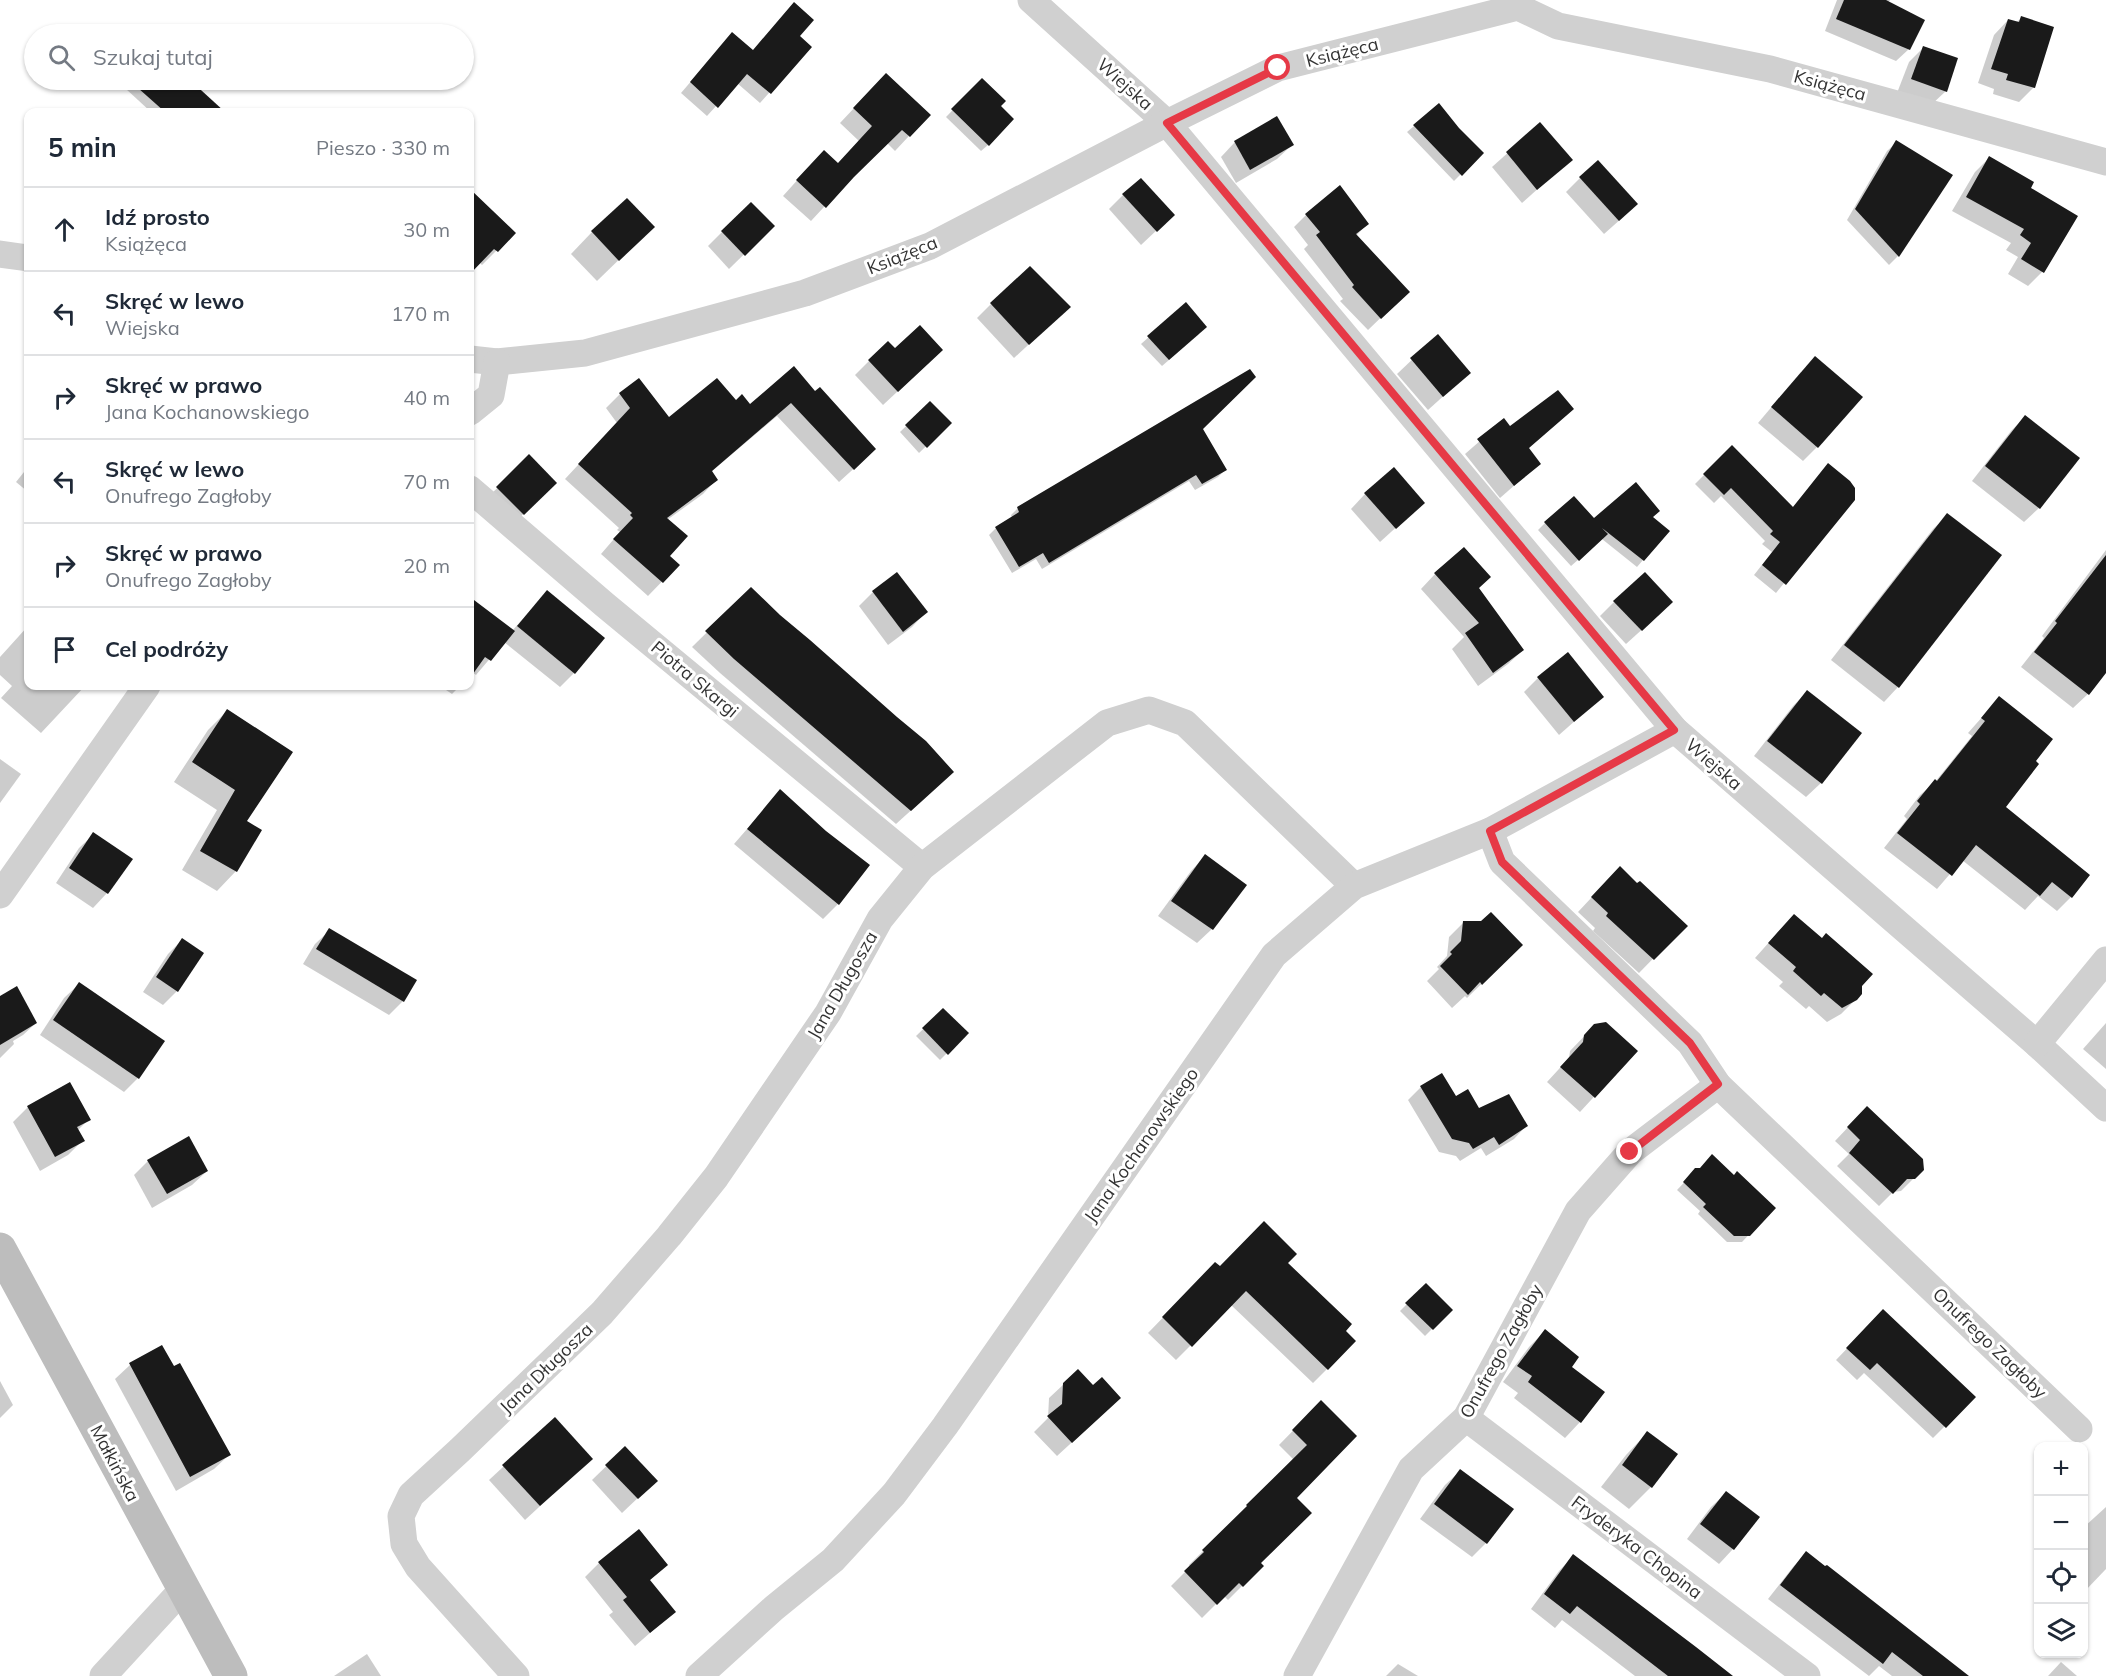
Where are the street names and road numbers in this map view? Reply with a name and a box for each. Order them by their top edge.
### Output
street label: Książęca [1303,32,1381,72]
street label: Wiejska [1092,53,1158,115]
street label: Książęca [1791,64,1869,106]
street label: Książęca [863,231,941,279]
street label: Piotra Skargi [647,636,743,722]
street label: Wiejska [1681,733,1747,795]
street label: Jana Długosza [802,927,882,1043]
street label: Jana Kochanowskiego [1079,1063,1203,1227]
street label: Onufrego Zagłoby [1455,1279,1548,1422]
street label: Onufrego Zagłoby [1928,1283,2052,1404]
street label: Jana Długosza [495,1318,597,1418]
street label: Małkińska [85,1421,145,1505]
street label: Fryderyka Chopina [1567,1490,1707,1604]

